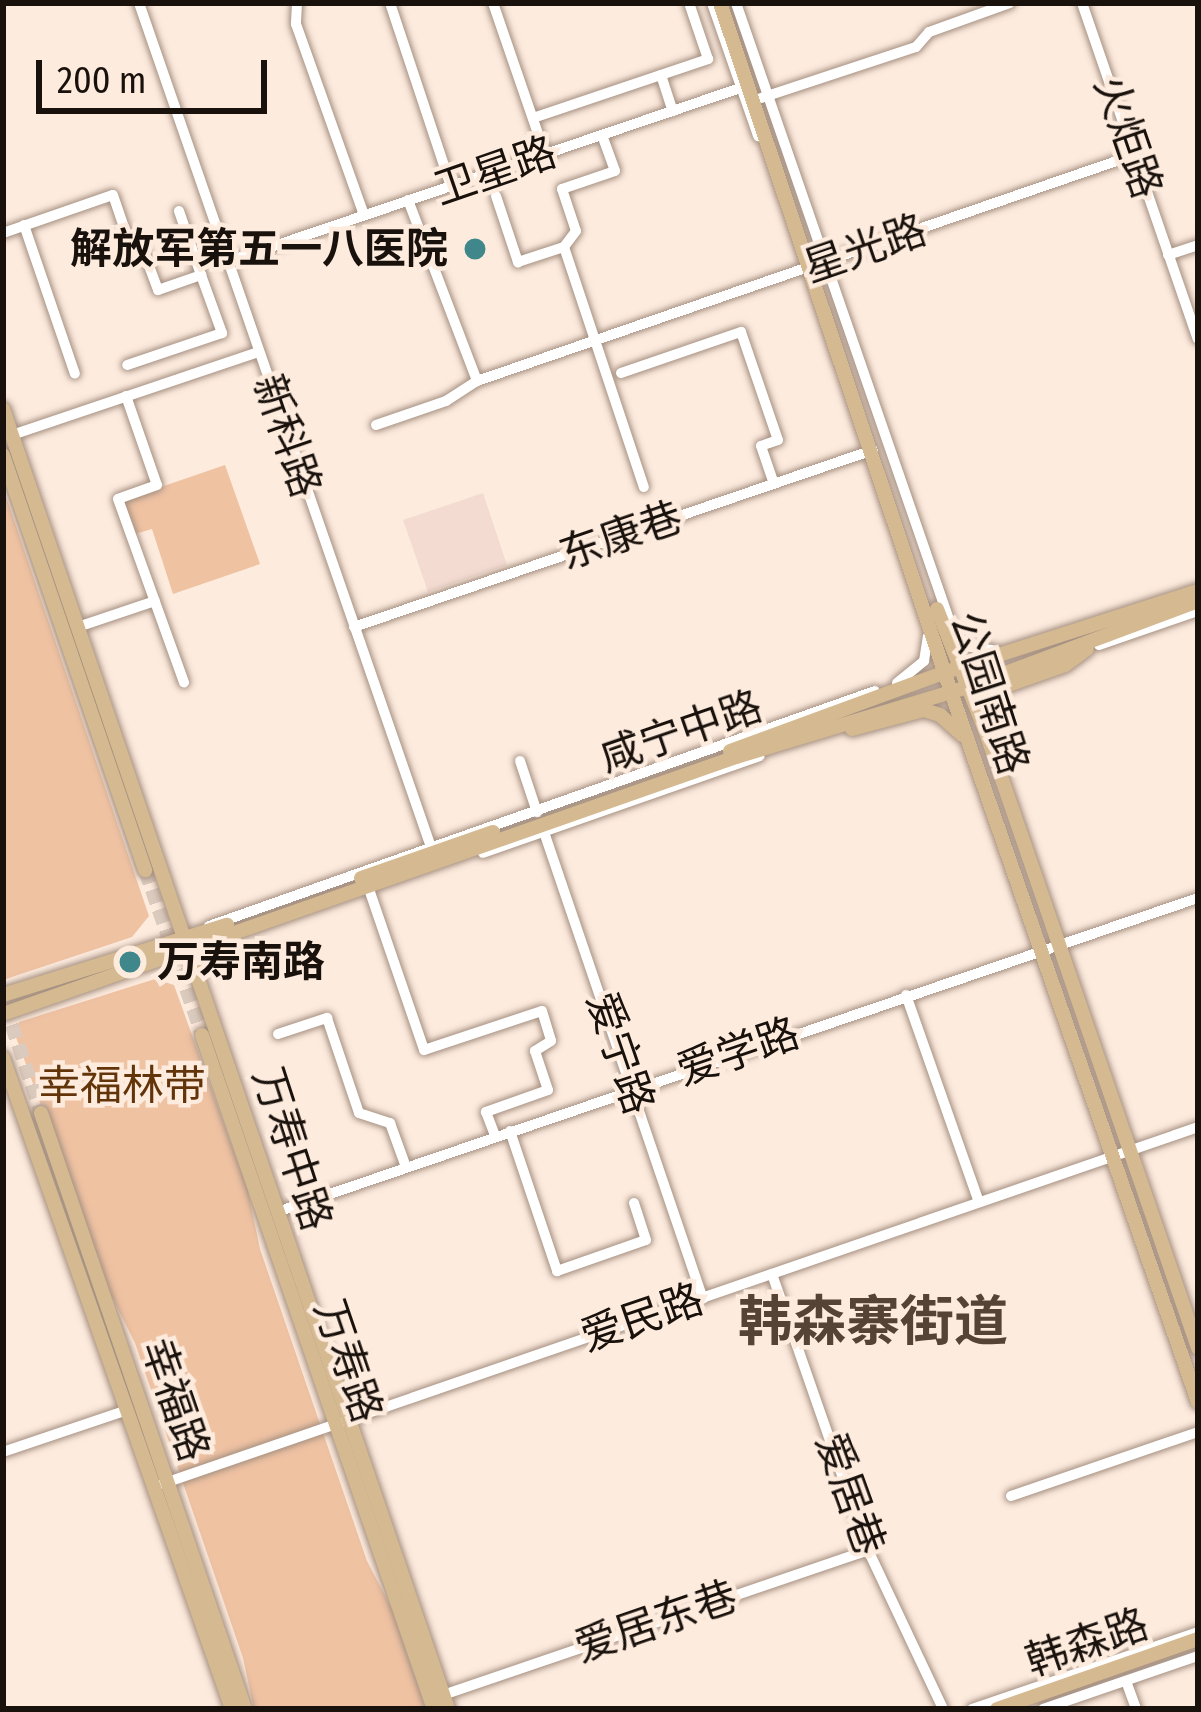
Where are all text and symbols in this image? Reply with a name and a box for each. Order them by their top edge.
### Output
scale bar [42,36,273,110]
text: 200 m [57,59,147,103]
street label: 火炬路 [1084,69,1172,205]
street label: 卫星路 [427,127,563,215]
street label: 星光路 [797,205,933,293]
place label: 解放军第五一八医院 [70,224,448,274]
marker: 解放军第五一八医院 [459,233,491,265]
street label: 新科路 [243,368,331,504]
street label: 东康巷 [553,492,689,580]
street label: 公园南路 [939,605,1039,781]
street label: 咸宁中路 [593,681,769,783]
place label: 万寿南路 [157,937,325,987]
marker: 万寿南路 [114,946,146,978]
street label: 爱宁路 [576,985,664,1121]
street label: 爱学路 [670,1008,806,1096]
park label: 幸福林带 [38,1061,206,1111]
street label: 万寿中路 [242,1061,342,1237]
street label: 爱民路 [574,1274,710,1362]
district label: 韩森寨街道 [738,1290,1008,1354]
street label: 万寿路 [304,1293,392,1429]
street label: 幸福路 [131,1332,219,1468]
street label: 爱居巷 [805,1426,895,1562]
street label: 爱居东巷 [568,1571,744,1673]
street label: 韩森路 [1019,1599,1155,1687]

